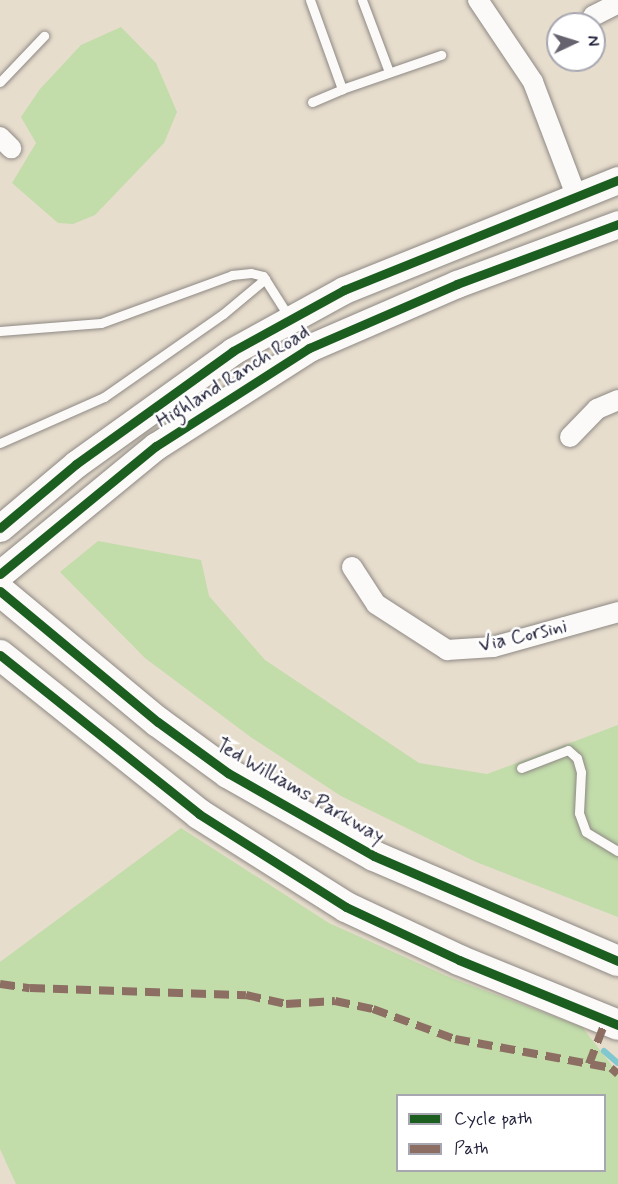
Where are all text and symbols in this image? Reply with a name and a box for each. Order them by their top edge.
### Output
north arrow [546,12,606,72]
text: N [582,35,603,47]
street label: Highland Ranch Road [152,320,314,434]
street label: Via Corsini [476,614,570,658]
street label: Ted Williams Parkway [213,734,387,848]
legend [396,1094,606,1172]
text: Cycle path [454,1107,532,1131]
text: Path [454,1137,489,1161]

